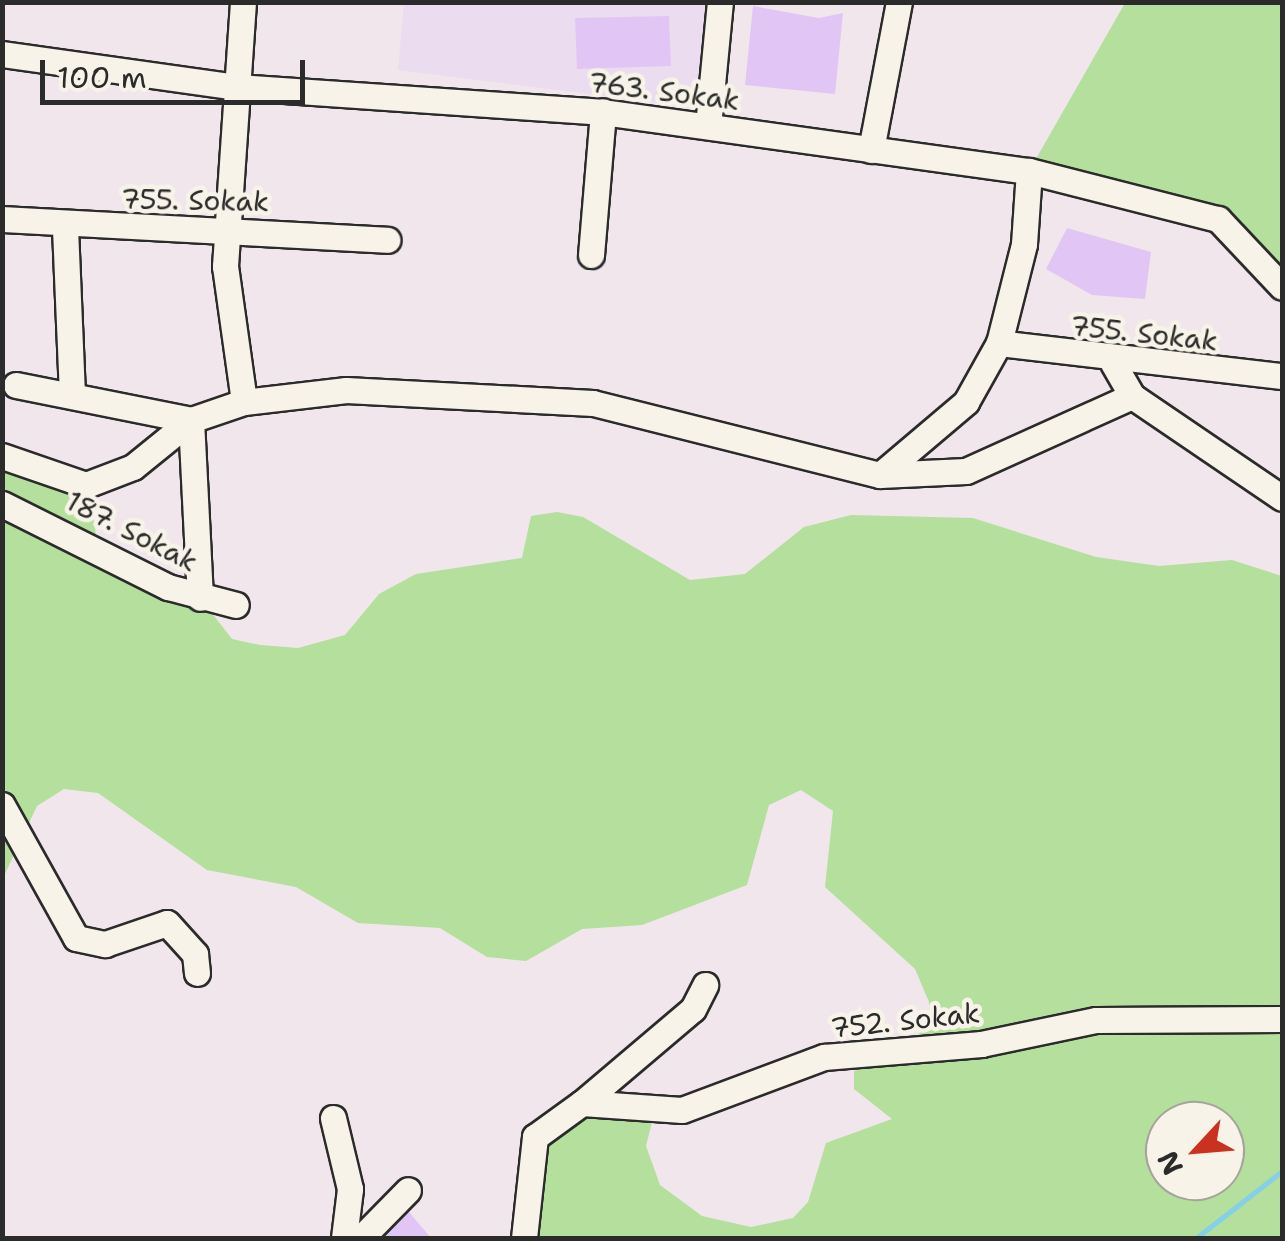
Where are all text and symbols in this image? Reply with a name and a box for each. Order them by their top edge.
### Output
scale bar [45,40,310,102]
text: 100 m [57,57,147,98]
street label: 763. Sokak [587,65,741,117]
street label: 755. Sokak [121,182,269,218]
street label: 755. Sokak [1069,309,1219,357]
street label: 187. Sokak [61,484,203,578]
street label: 752. Sokak [829,995,981,1045]
north arrow [1145,1101,1245,1201]
text: N [1148,1145,1192,1182]

